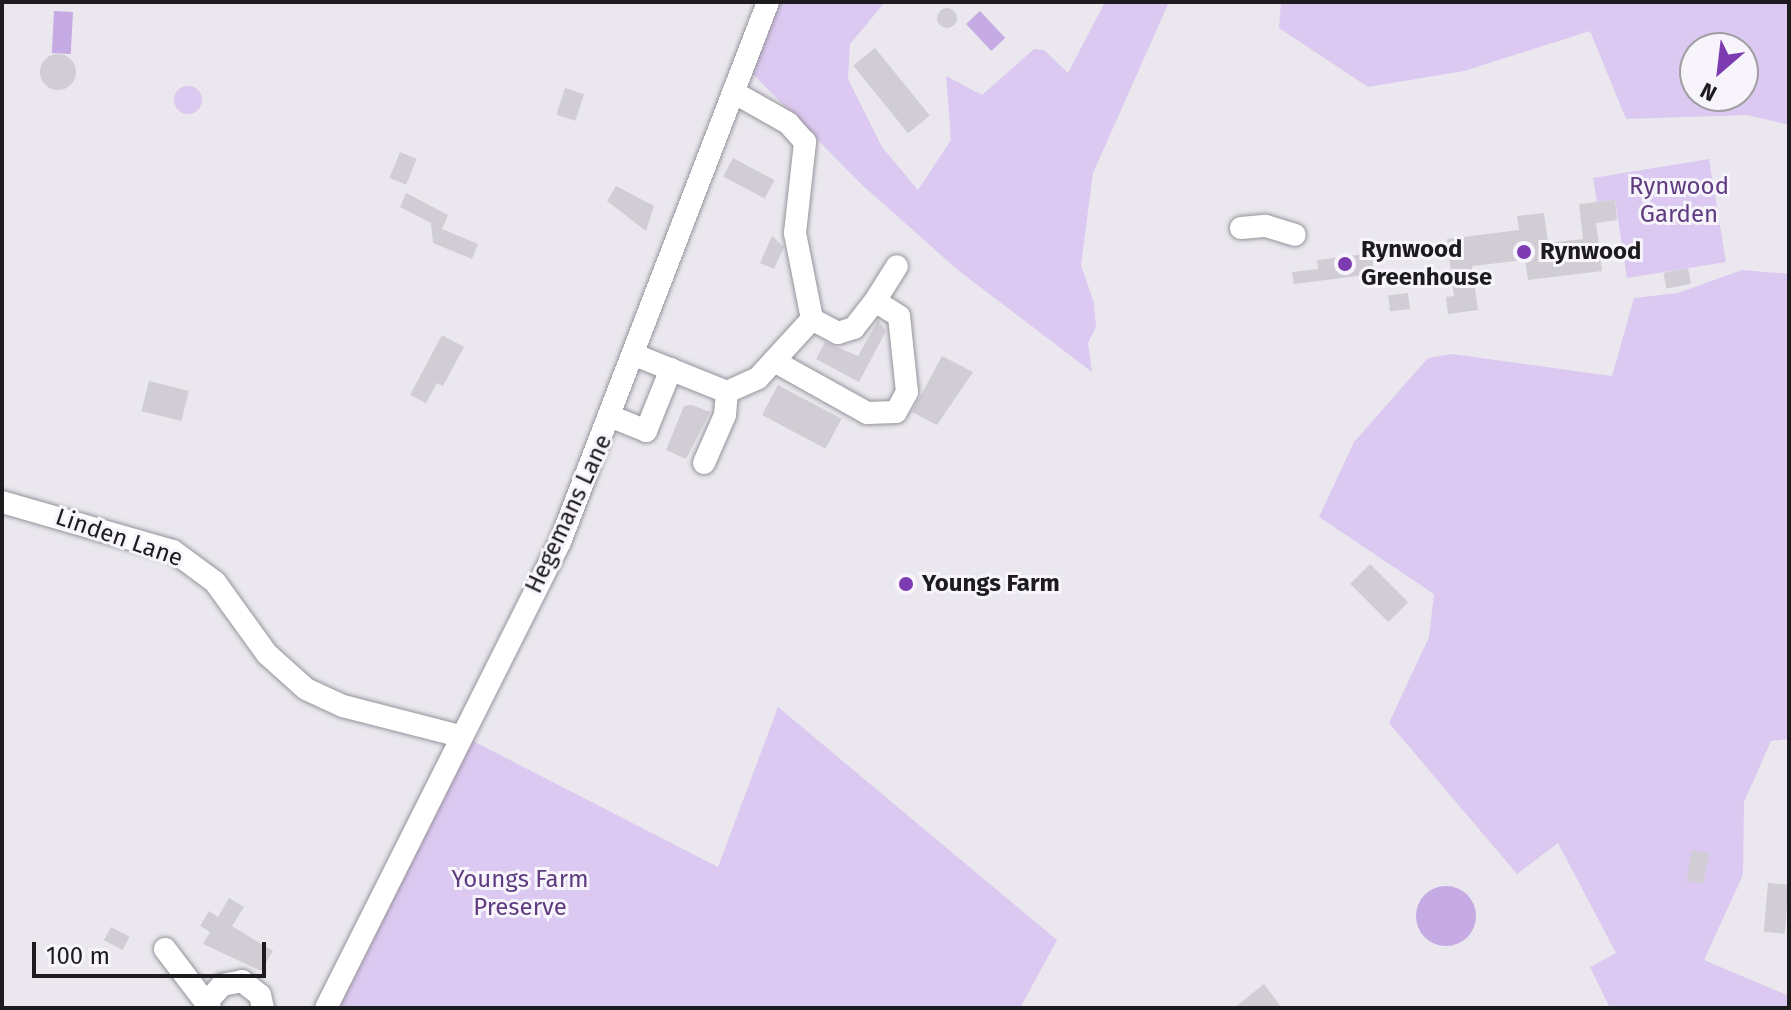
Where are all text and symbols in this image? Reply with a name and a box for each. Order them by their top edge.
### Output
north arrow [1679,32,1759,112]
text: N [1696,77,1721,107]
park label: Rynwood Garden [1629,173,1729,229]
place label: Rynwood Greenhouse [1361,236,1492,292]
place label: Rynwood [1540,238,1641,266]
marker: Rynwood [1515,243,1533,261]
marker: Rynwood Greenhouse [1336,255,1354,273]
street label: Hegemans Lane [520,430,618,598]
street label: Linden Lane [52,503,186,573]
place label: Youngs Farm [922,570,1060,598]
marker: Youngs Farm [897,575,915,593]
park label: Youngs Farm Preserve [452,866,588,922]
scale bar [36,926,270,976]
text: 100 m [46,942,110,970]

